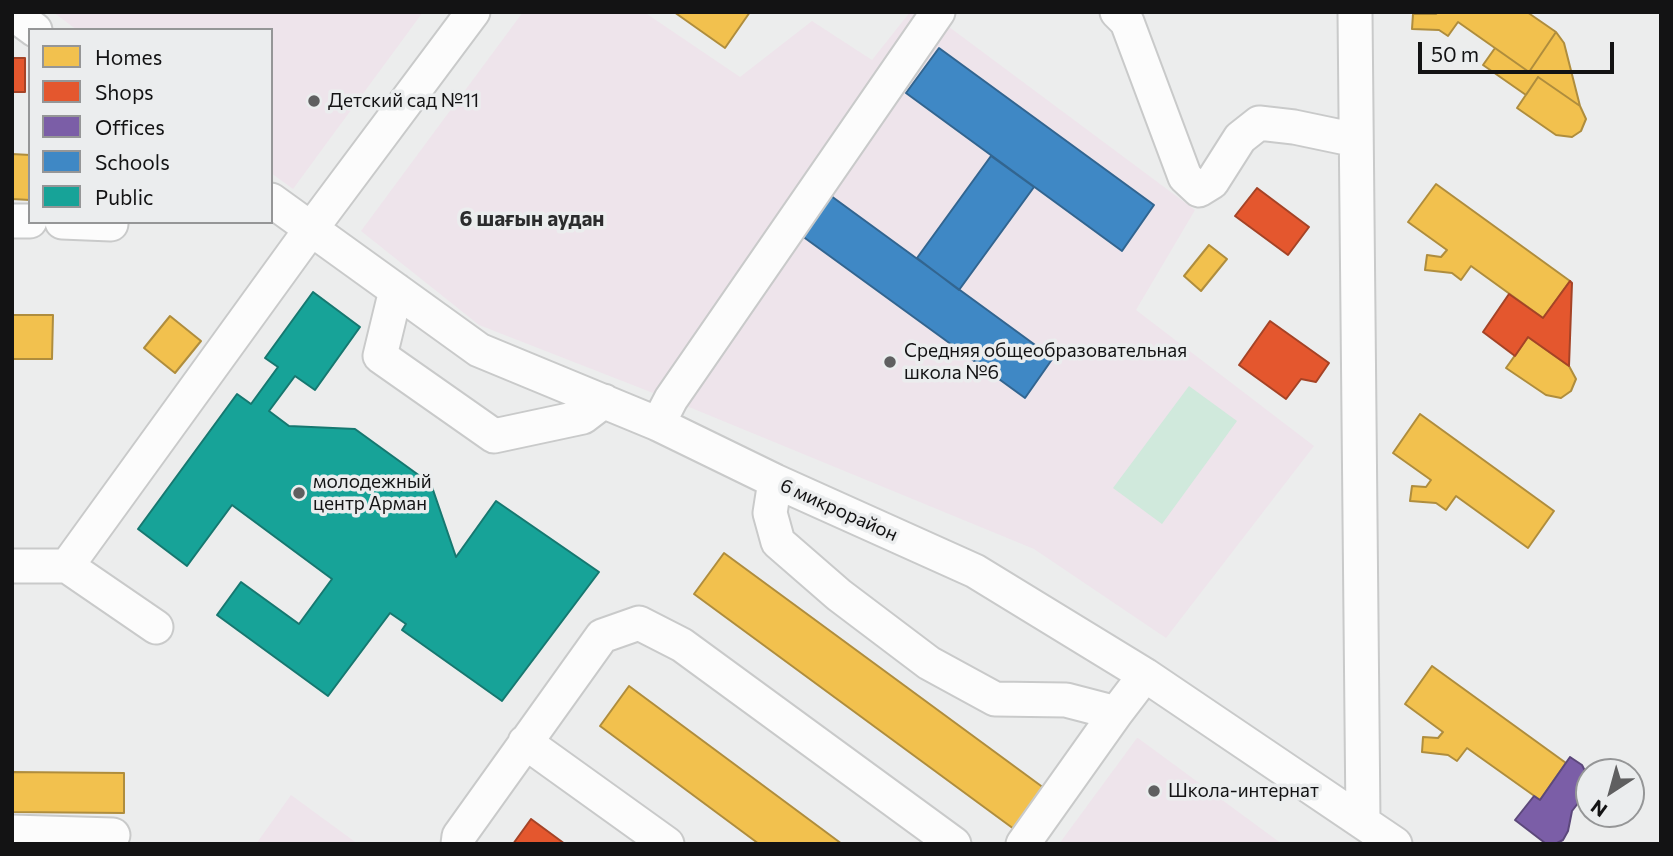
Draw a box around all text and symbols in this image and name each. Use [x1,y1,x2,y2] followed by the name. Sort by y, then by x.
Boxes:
[28,28,273,224] legend
[1421,28,1617,72] scale bar
[1431,41,1479,66] text: 50 m
[95,44,162,69] text: Homes
[95,79,154,104] text: Shops
[328,90,479,112] place label: Детский сад №11
[306,93,322,109] marker: Детский сад №11
[95,114,165,139] text: Offices
[95,149,170,174] text: Schools
[95,184,153,209] text: Public
[460,206,604,232] district label: 6 шағын аудан
[904,340,1187,384] place label: Средняя общеобразовательная школа №6
[882,354,898,370] marker: Средняя общеобразовательная школа №6
[313,471,432,515] place label: молодежный центр Арман
[777,474,901,546] street label: 6 микрорайон
[291,485,307,501] marker: молодежный центр Арман
[1575,758,1645,828] north arrow
[1168,780,1319,802] place label: Школа-интернат
[1146,783,1162,799] marker: Школа-интернат
[1586,795,1611,822] text: N

